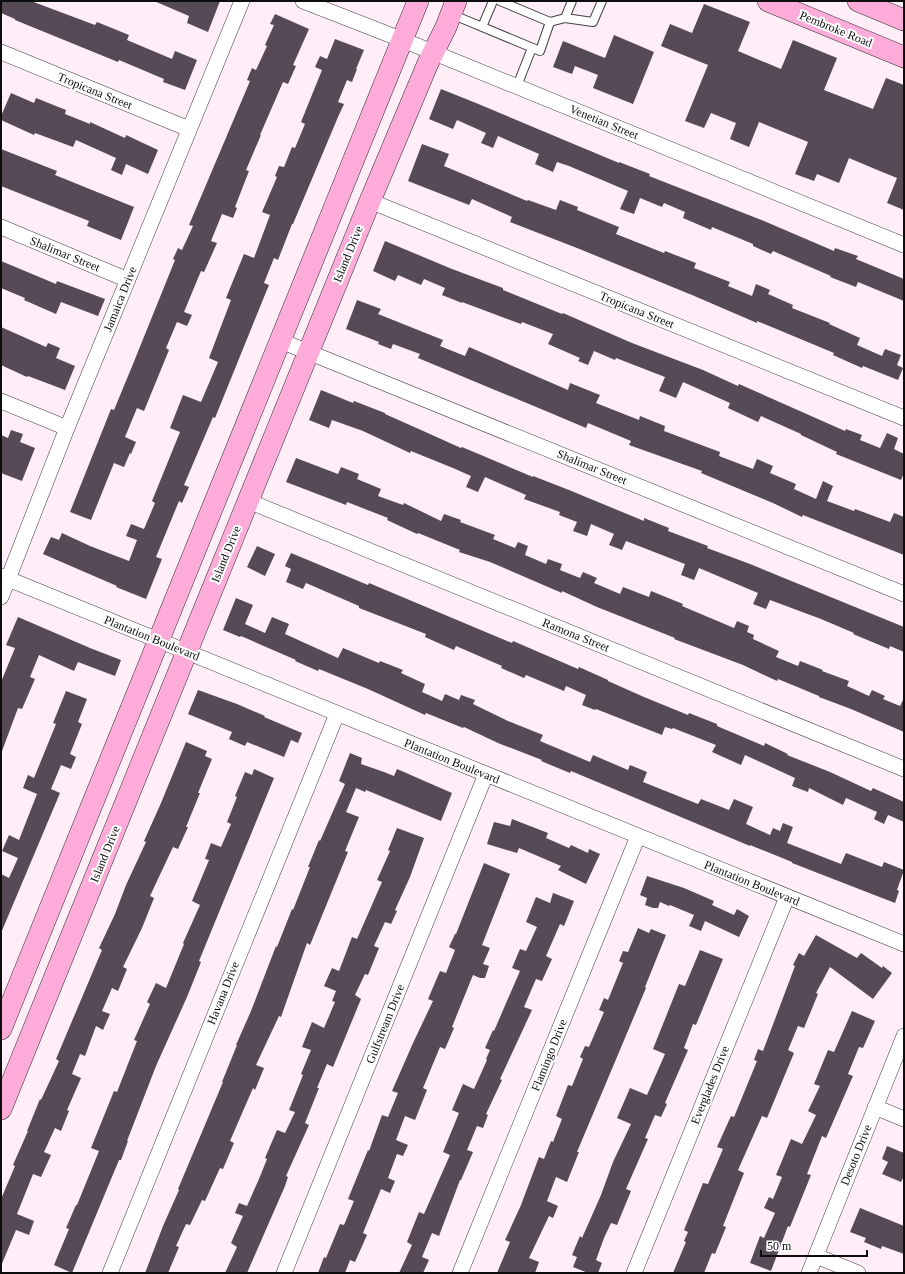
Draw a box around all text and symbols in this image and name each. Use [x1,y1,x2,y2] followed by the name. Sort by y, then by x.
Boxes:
[798,8,874,50] street label: Pembroke Road
[56,70,135,113] street label: Tropicana Street
[568,102,641,142] street label: Venetian Street
[330,224,366,284] street label: Island Drive
[28,234,103,275] street label: Shalimar Street
[101,264,139,334] street label: Jamaica Drive
[598,289,677,332] street label: Tropicana Street
[555,447,630,488] street label: Shalimar Street
[208,524,244,584] street label: Island Drive
[102,612,202,664] street label: Plantation Boulevard
[540,615,612,655] street label: Ramona Street
[402,735,502,787] street label: Plantation Boulevard
[87,824,123,884] street label: Island Drive
[702,857,802,909] street label: Plantation Boulevard
[204,959,242,1027] street label: Havana Drive
[363,982,407,1066] street label: Gulfstream Drive
[528,1017,570,1093] street label: Flamingo Drive
[688,1044,732,1126] street label: Everglades Drive
[837,1123,875,1187] street label: Desoto Drive
[761,1232,867,1258] scale bar
[767,1239,792,1253] text: 50 m

